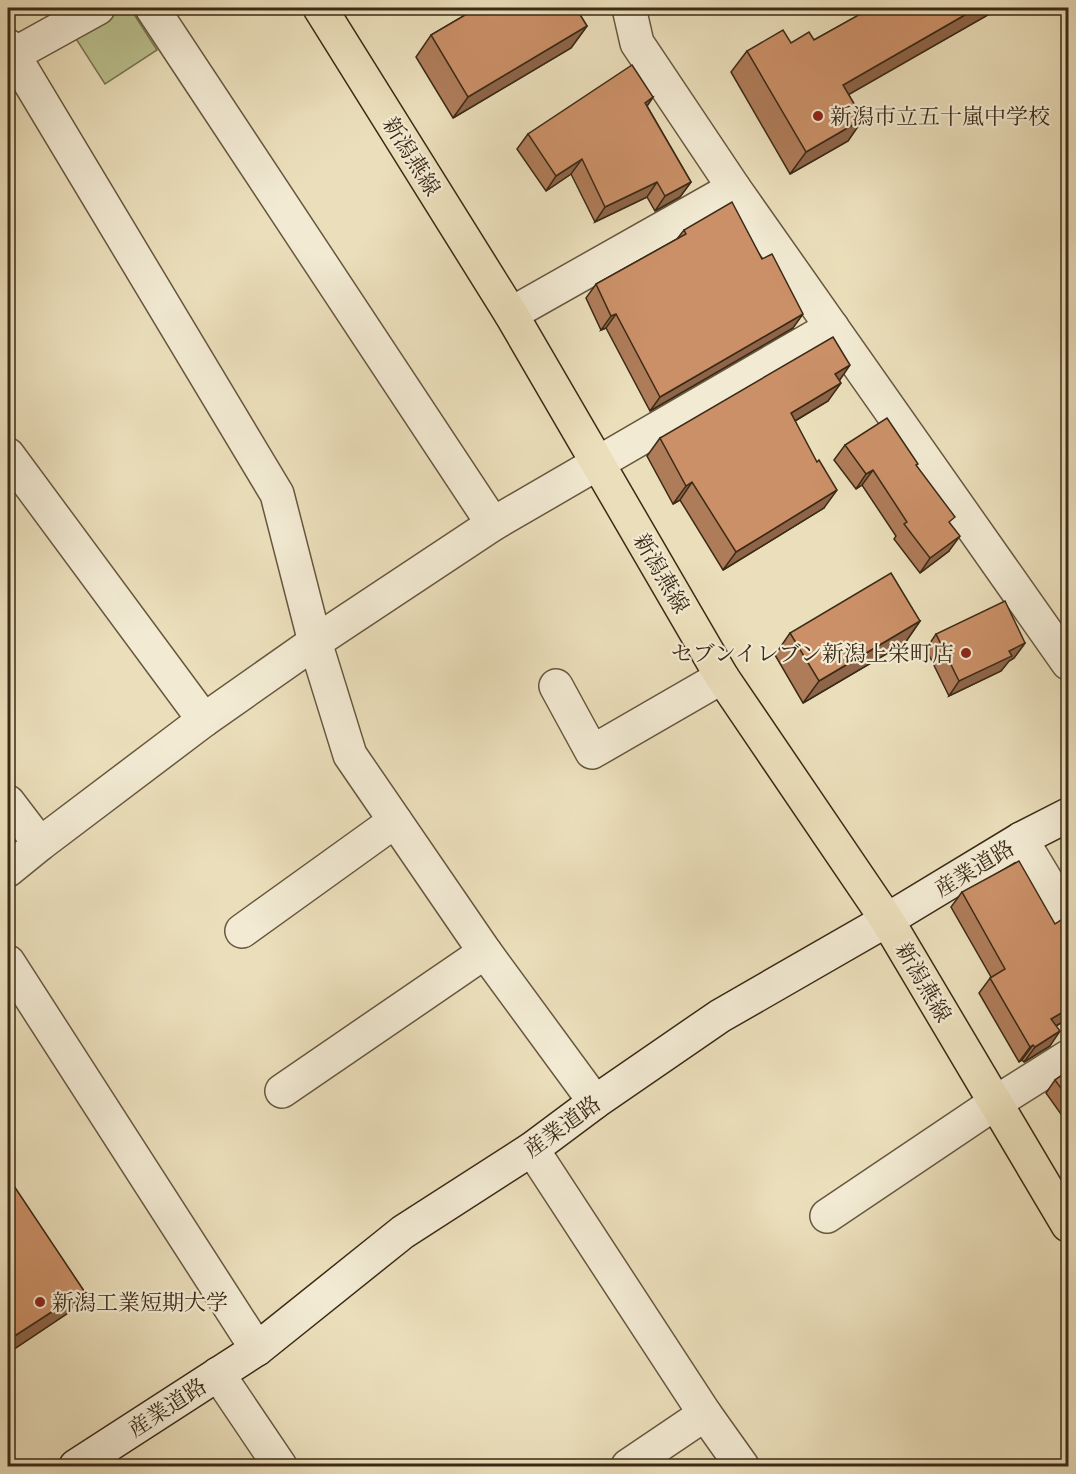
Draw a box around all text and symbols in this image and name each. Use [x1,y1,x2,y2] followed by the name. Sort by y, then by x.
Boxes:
[830,104,1050,131] place label: 新潟市立五十嵐中学校
[811,109,825,123] marker: 新潟市立五十嵐中学校
[376,112,445,201] street label: 新潟燕線
[627,529,694,619] street label: 新潟燕線
[671,641,954,668] place label: セブンイレブン新潟上栄町店
[959,646,973,660] marker: セブンイレブン新潟上栄町店
[930,835,1019,904] street label: 産業道路
[889,938,956,1028] street label: 新潟燕線
[519,1090,606,1164] street label: 産業道路
[52,1290,228,1317] place label: 新潟工業短期大学
[33,1295,47,1309] marker: 新潟工業短期大学
[124,1373,212,1444] street label: 産業道路

